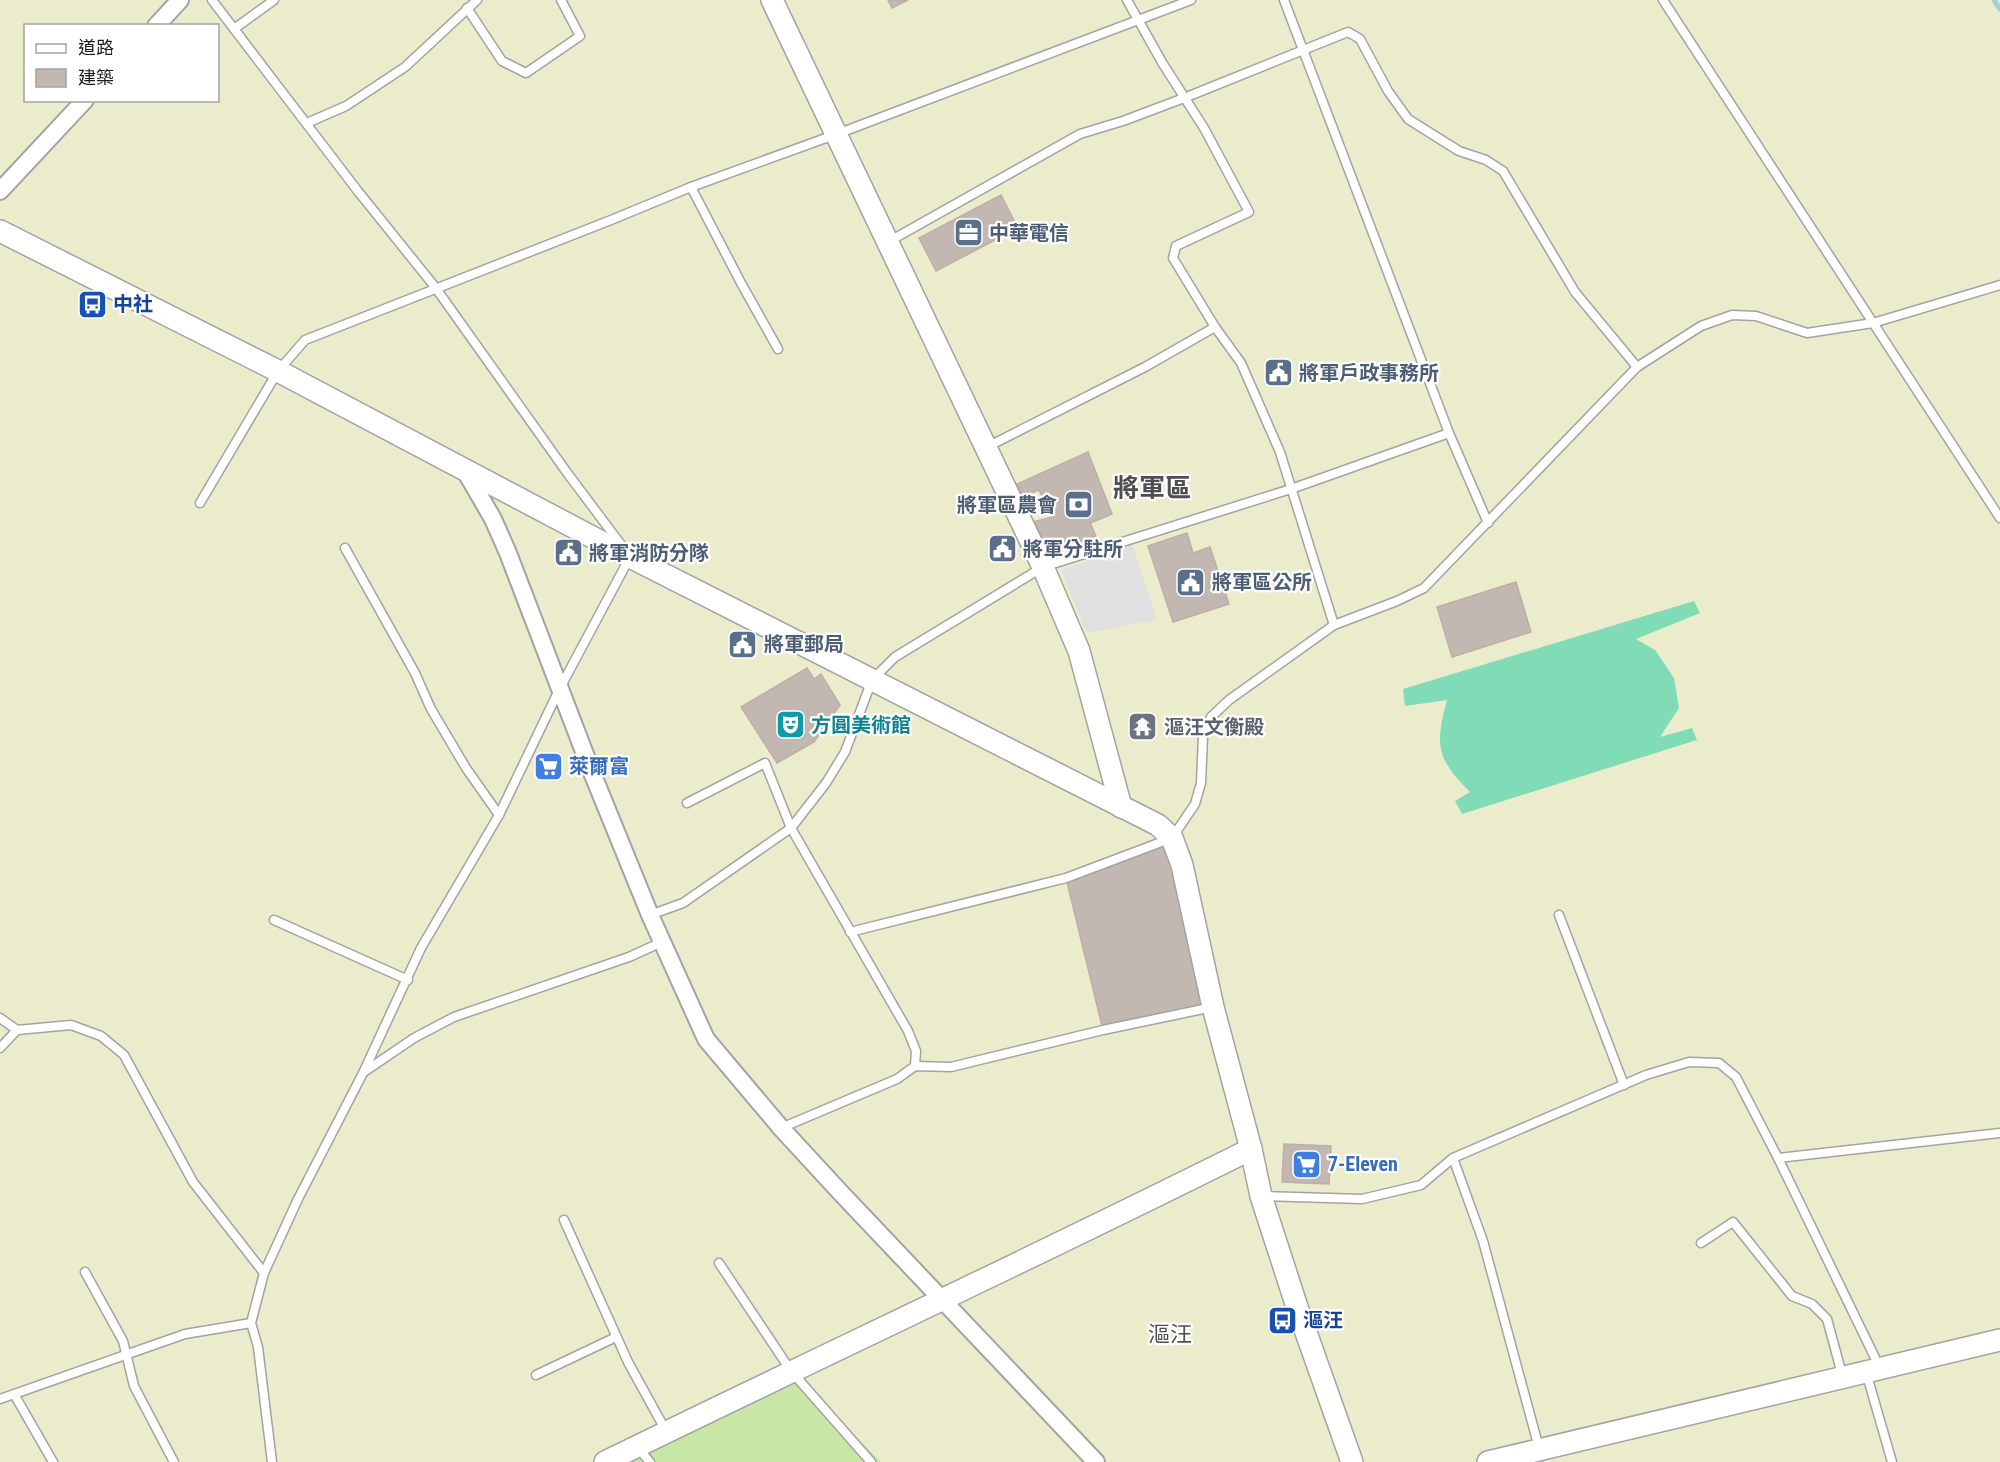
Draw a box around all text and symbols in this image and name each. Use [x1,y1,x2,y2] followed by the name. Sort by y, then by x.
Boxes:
[24,24,219,102] legend
[78,37,114,58] text: 道路
[78,67,114,88] text: 建築
[952,217,984,249] office icon: 中華電信
[989,221,1069,245] place label: 中華電信
[76,288,108,320] bus stop icon: 中社
[113,292,153,316] place label: 中社
[1262,357,1294,389] public building icon: 將軍戶政事務所
[1299,361,1439,385] place label: 將軍戶政事務所
[1113,473,1191,503] district label: 將軍區
[1062,489,1094,521] bank icon: 將軍區農會
[957,493,1057,517] place label: 將軍區農會
[986,533,1018,565] public building icon: 將軍分駐所
[552,537,584,569] public building icon: 將軍消防分隊
[1023,537,1123,561] place label: 將軍分駐所
[589,541,709,565] place label: 將軍消防分隊
[1175,566,1207,598] public building icon: 將軍區公所
[1212,570,1312,594] place label: 將軍區公所
[727,628,759,660] public building icon: 將軍郵局
[764,632,844,656] place label: 將軍郵局
[774,709,806,741] theatre icon: 方圓美術館
[1127,711,1159,743] temple icon: 漚汪文衡殿
[811,713,911,737] place label: 方圓美術館
[1164,715,1264,739] place label: 漚汪文衡殿
[532,750,564,782] supermarket icon: 萊爾富
[569,754,629,778] place label: 萊爾富
[1291,1148,1323,1180] supermarket icon: 7-Eleven
[1328,1152,1398,1176] place label: 7-Eleven
[1266,1304,1298,1336] bus stop icon: 漚汪
[1303,1308,1343,1332] place label: 漚汪
[1148,1322,1192,1347] district label: 漚汪

